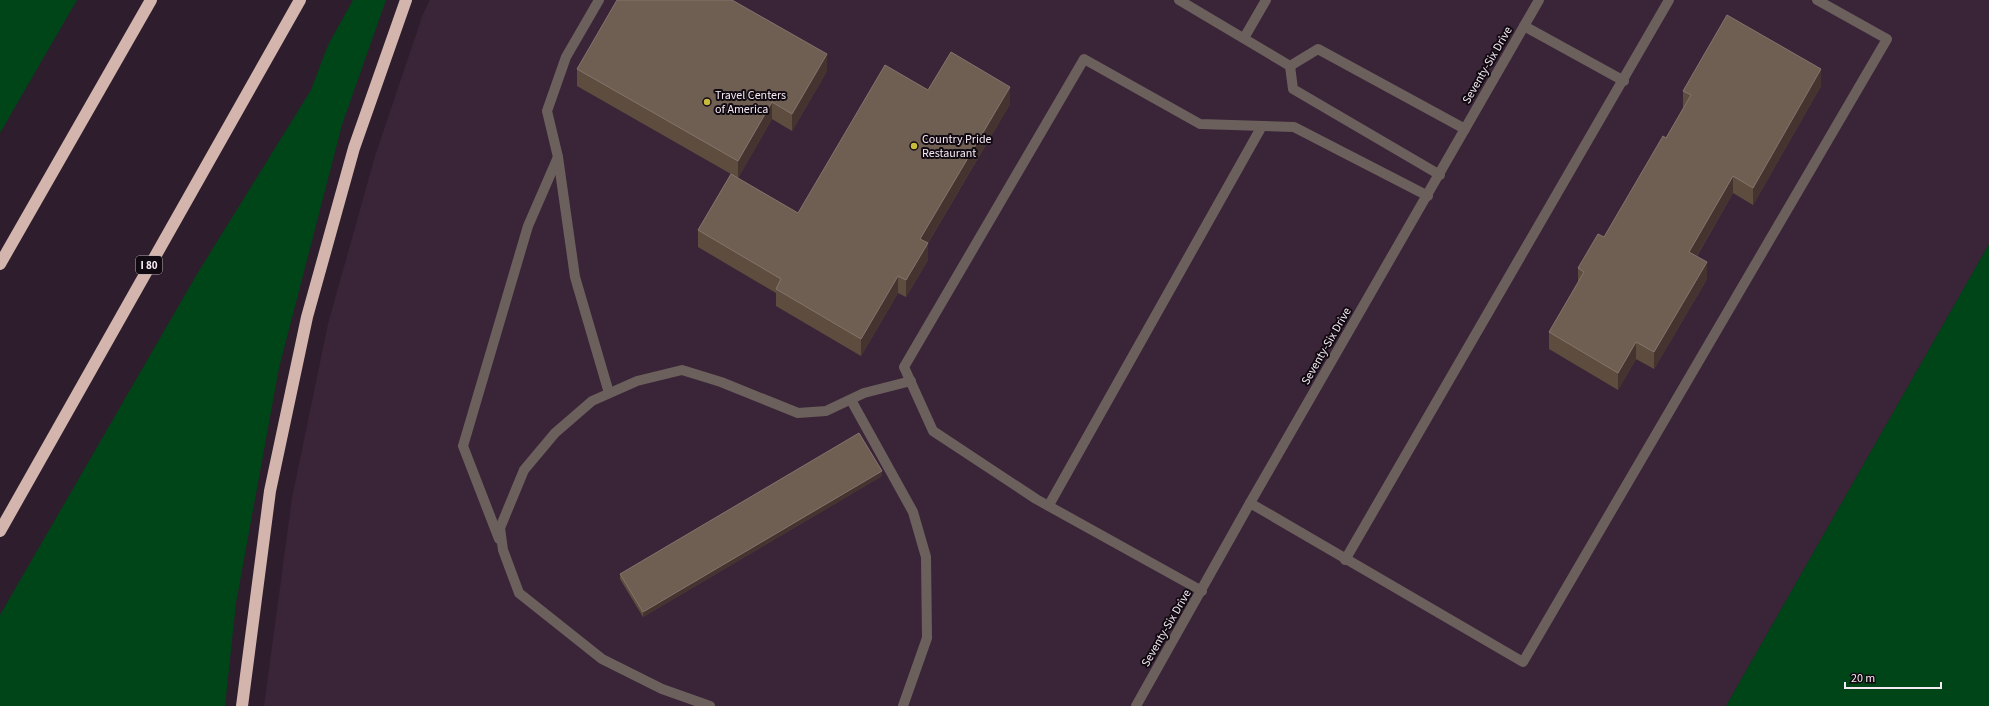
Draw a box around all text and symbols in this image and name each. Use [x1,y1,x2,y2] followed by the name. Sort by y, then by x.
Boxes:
[1458,23,1517,107] street label: Seventy-Six Drive
[715,87,786,118] place label: Travel Centers of America
[702,97,712,107] marker: Travel Centers of America
[922,131,992,162] place label: Country Pride Restaurant
[909,141,919,151] marker: Country Pride Restaurant
[136,256,162,274] road number: I 80
[1297,304,1356,388] street label: Seventy-Six Drive
[1137,586,1196,670] street label: Seventy-Six Drive
[1845,664,1941,690] scale bar
[1851,670,1875,687] text: 20 m

